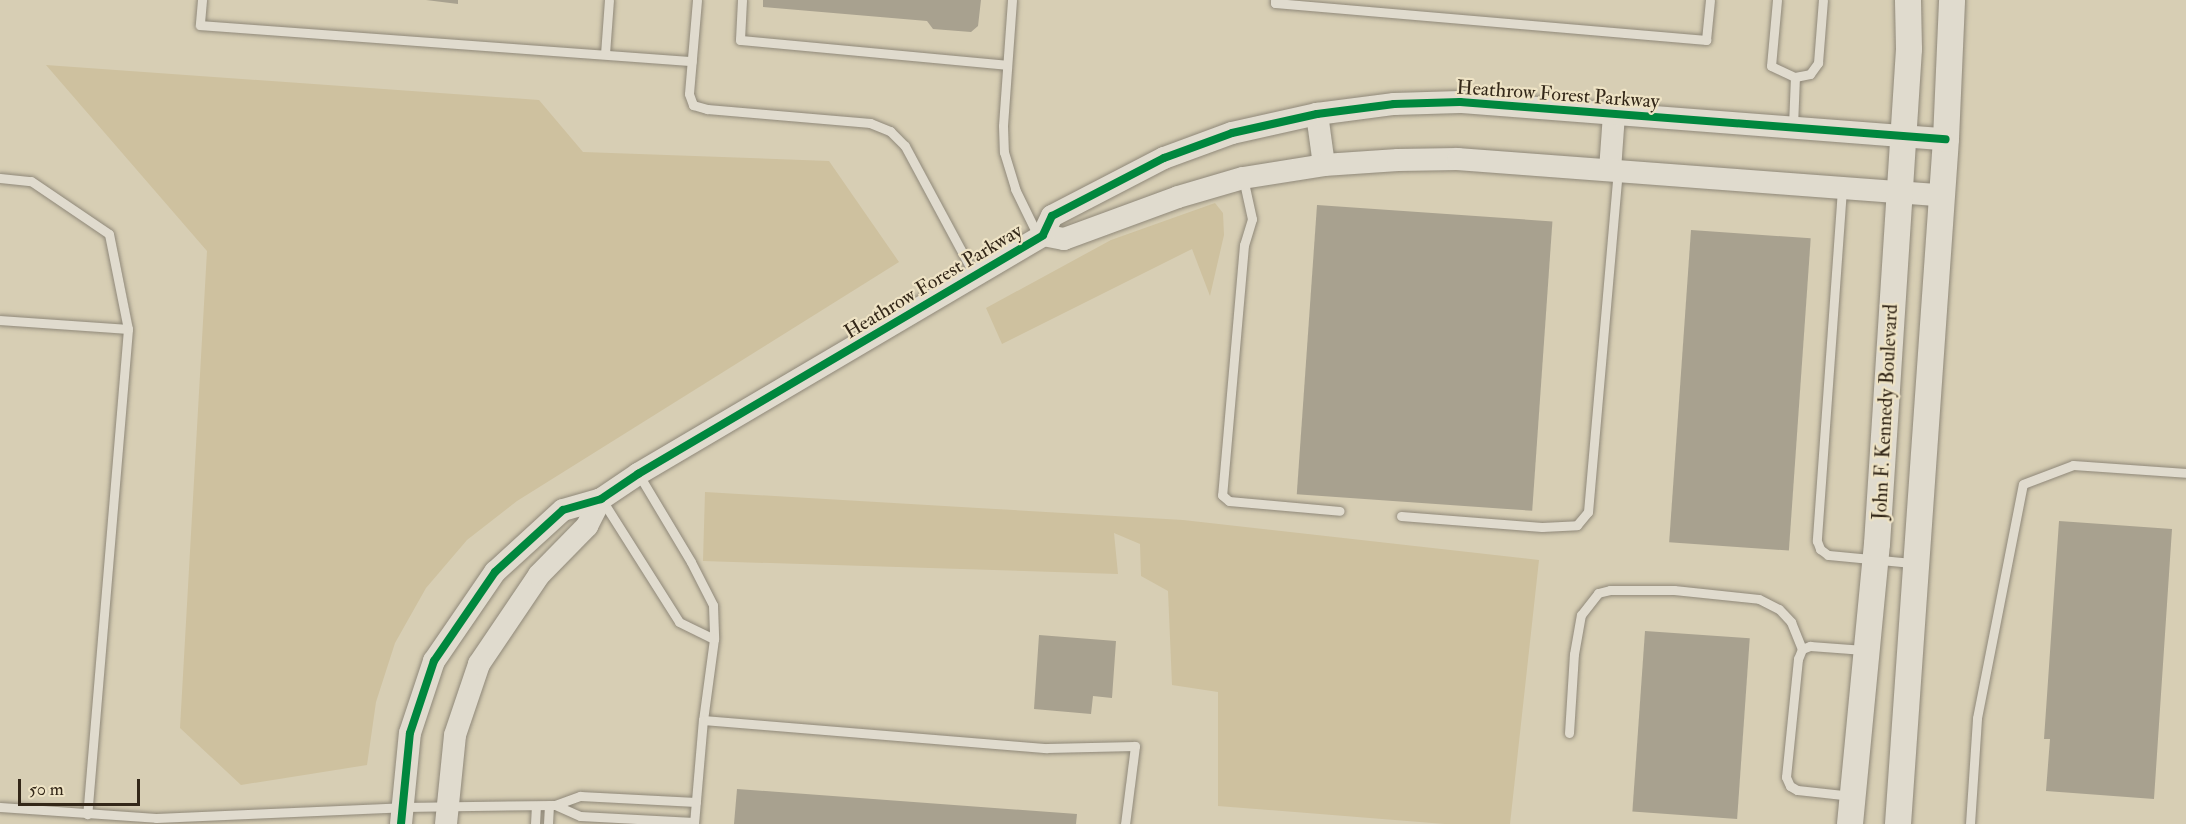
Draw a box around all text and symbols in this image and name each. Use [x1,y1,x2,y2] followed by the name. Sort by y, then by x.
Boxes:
[1456,75,1660,113] street label: Heathrow Forest Parkway
[840,218,1026,344] street label: Heathrow Forest Parkway
[1867,303,1903,521] street label: John F. Kennedy Boulevard
[21,767,142,805] scale bar
[29,778,64,801] text: 50 m

